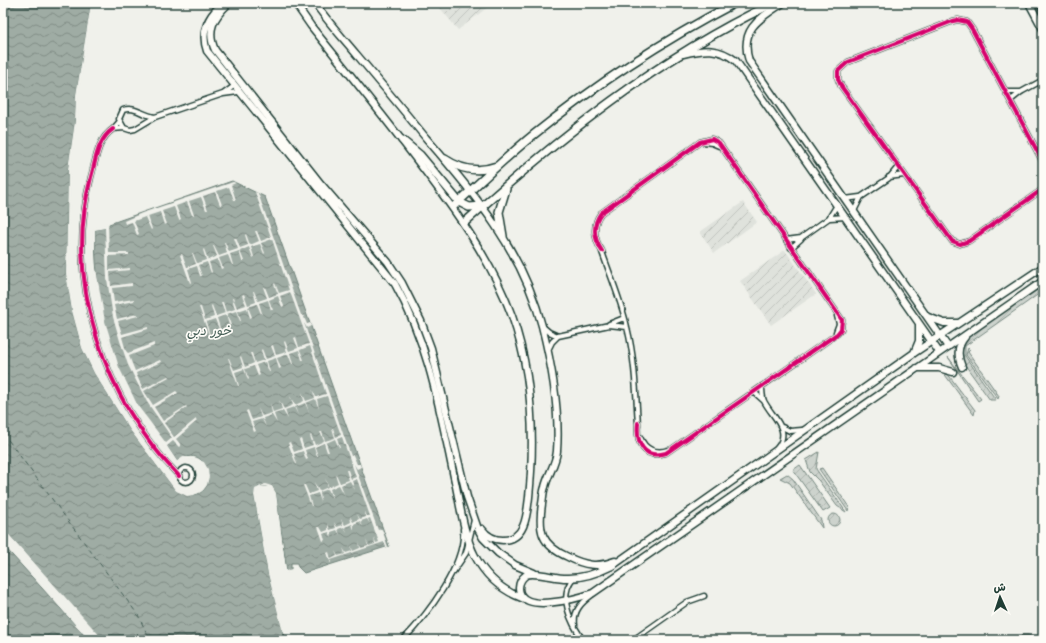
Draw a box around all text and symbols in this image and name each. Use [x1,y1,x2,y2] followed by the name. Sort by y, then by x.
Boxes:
[187,322,232,342] water label: خور دبي
[980,577,1020,617] north arrow
[993,580,1006,595] text: ش

